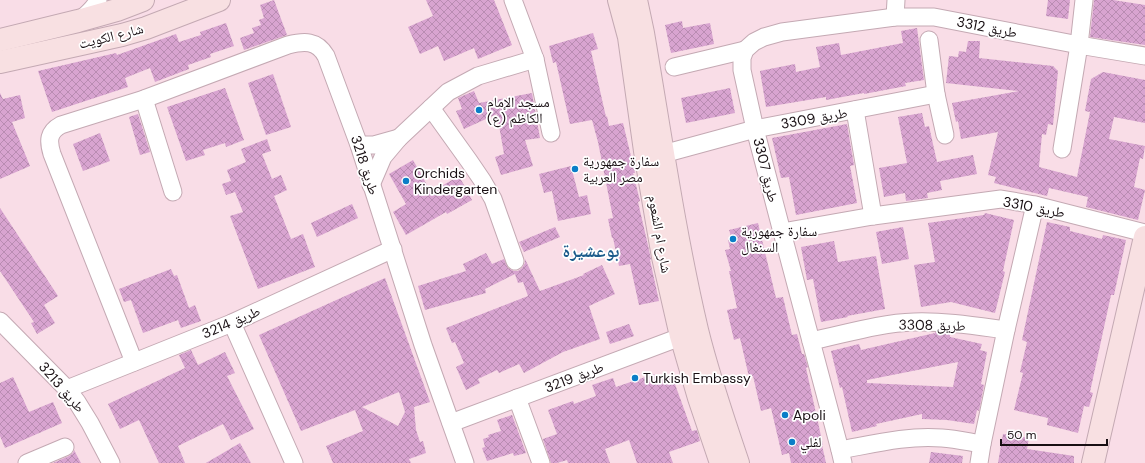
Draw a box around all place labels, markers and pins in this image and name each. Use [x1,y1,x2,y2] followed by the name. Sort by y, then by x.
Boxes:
[487,93,550,128] place label: مسجد الإمام الكاظم (ع)
[474,105,484,115] marker: مسجد الإمام الكاظم (ع)
[583,152,659,186] place label: سفارة جمهورية مصر العربية
[414,164,497,198] place label: Orchids Kindergarten
[570,164,580,174] marker: سفارة جمهورية مصر العربية
[401,176,411,186] marker: Orchids Kindergarten
[741,222,817,256] place label: سفارة جمهورية السنغال
[728,234,738,244] marker: سفارة جمهورية السنغال
[643,369,751,387] place label: Turkish Embassy
[630,373,640,383] marker: Turkish Embassy
[793,406,826,424] place label: Apoli
[780,410,790,420] marker: Apoli
[800,433,821,454] place label: لفلي
[787,437,797,447] marker: لفلي

